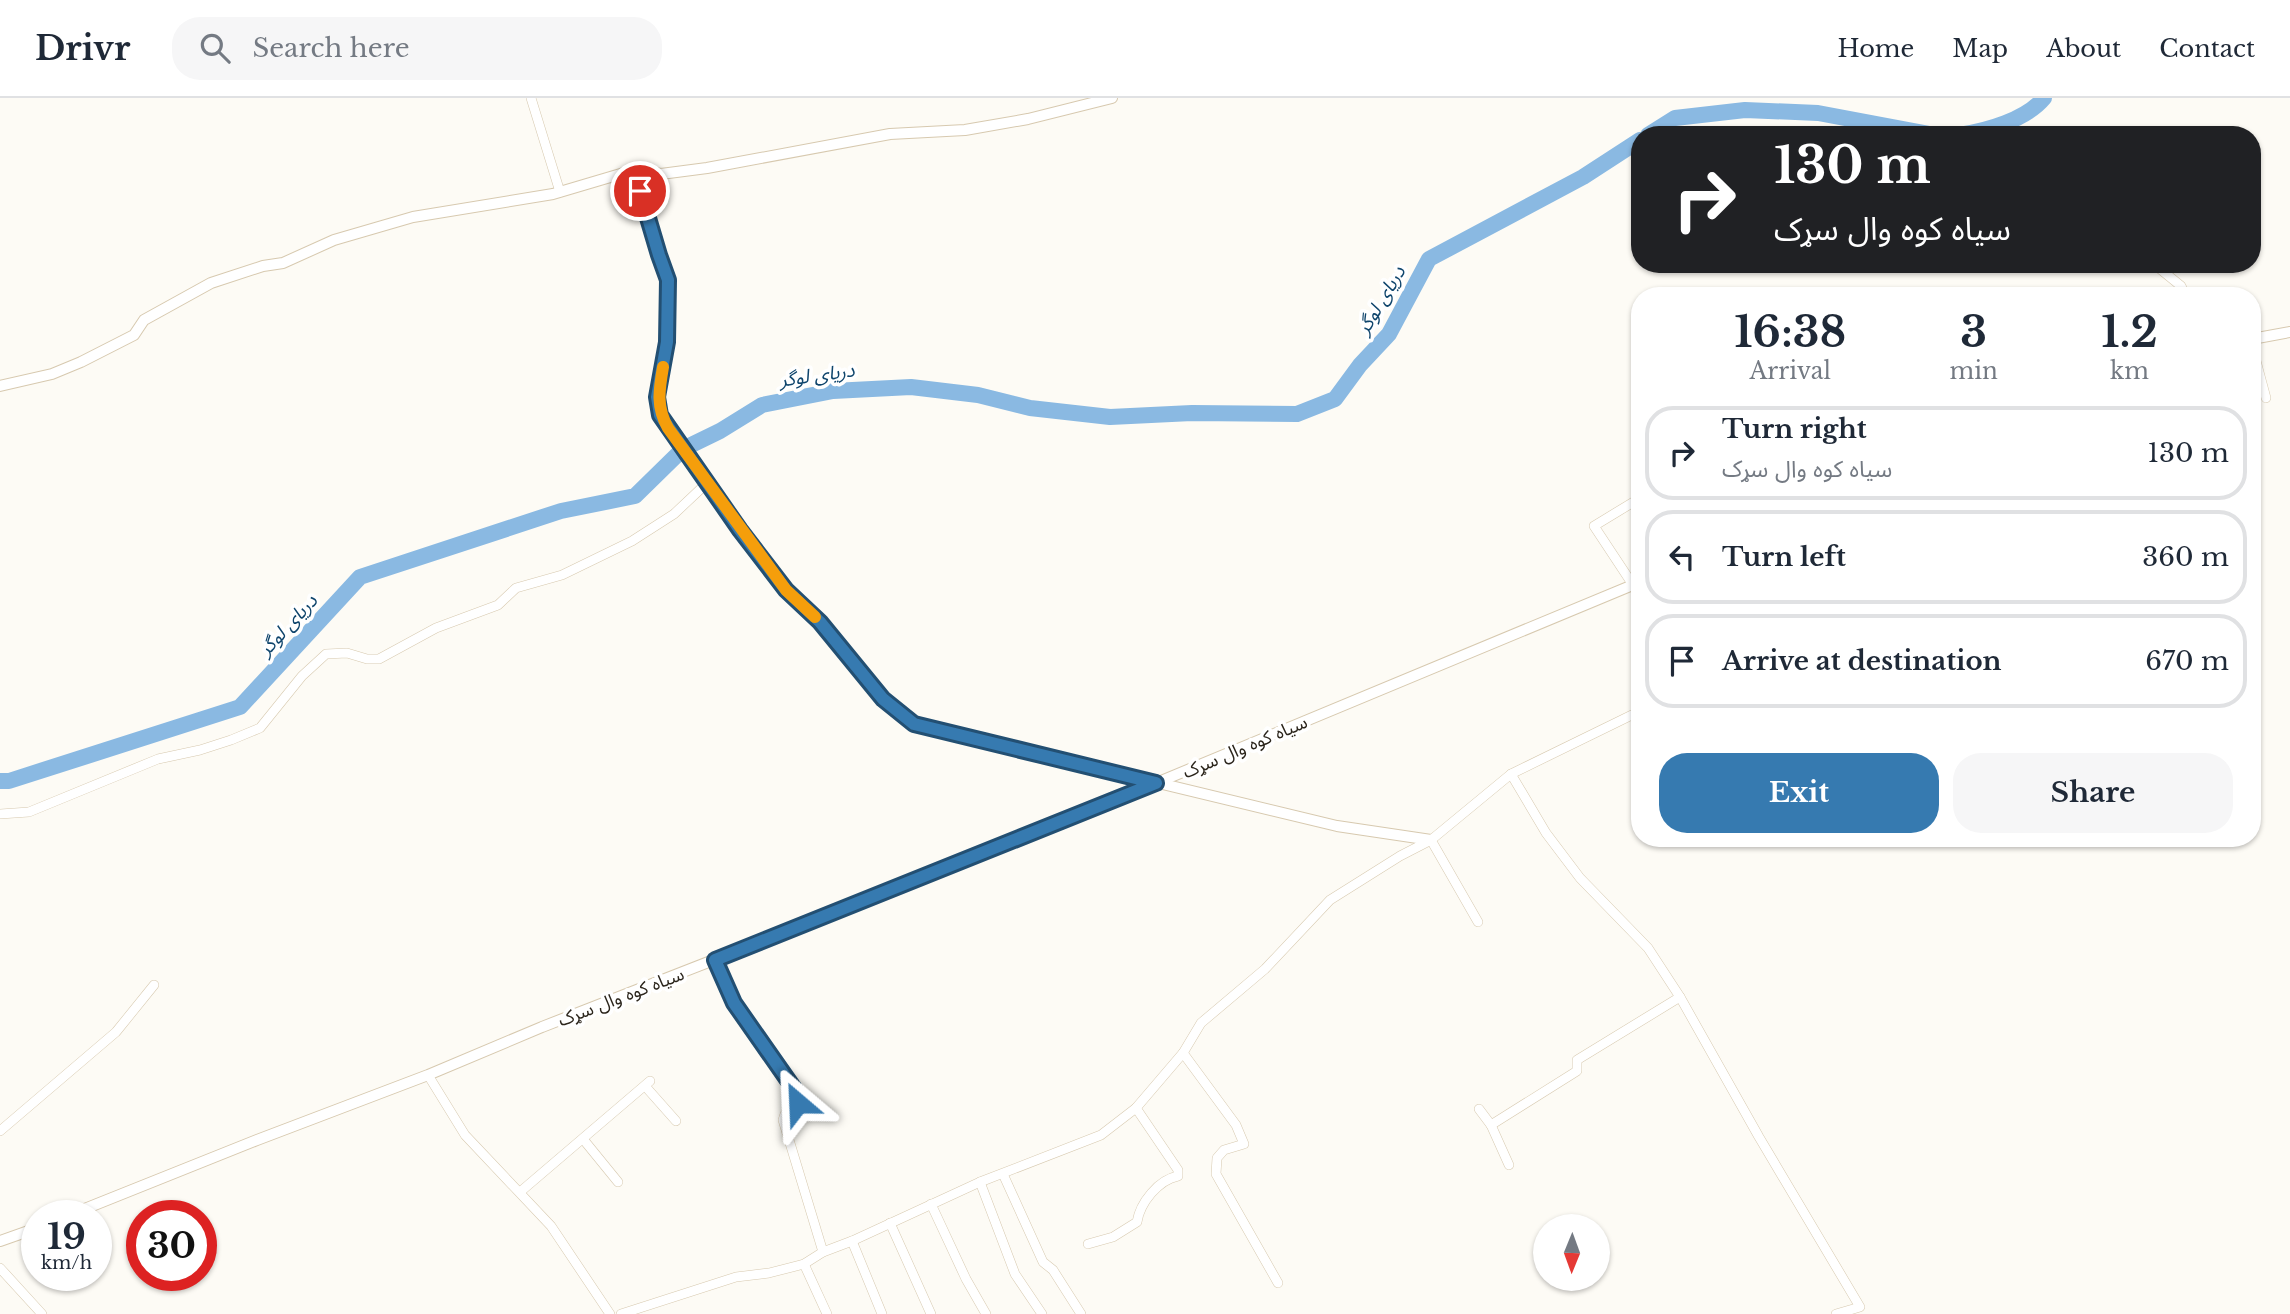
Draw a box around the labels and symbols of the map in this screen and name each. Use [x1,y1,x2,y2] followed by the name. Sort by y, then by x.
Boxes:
[610,161,670,221] pin
[1351,261,1411,340] water label: دریای لوگر
[776,358,857,392] water label: دریای لوگر
[252,589,323,662] water label: دریای لوگر
[1179,711,1311,783] street label: سیاه کوه وال سړک
[555,963,687,1031] street label: سیاه کوه وال سړک
[761,1066,835,1140] position arrow
[126,1200,217,1291] speed limit sign: 30
[1533,1214,1610,1292] north arrow

